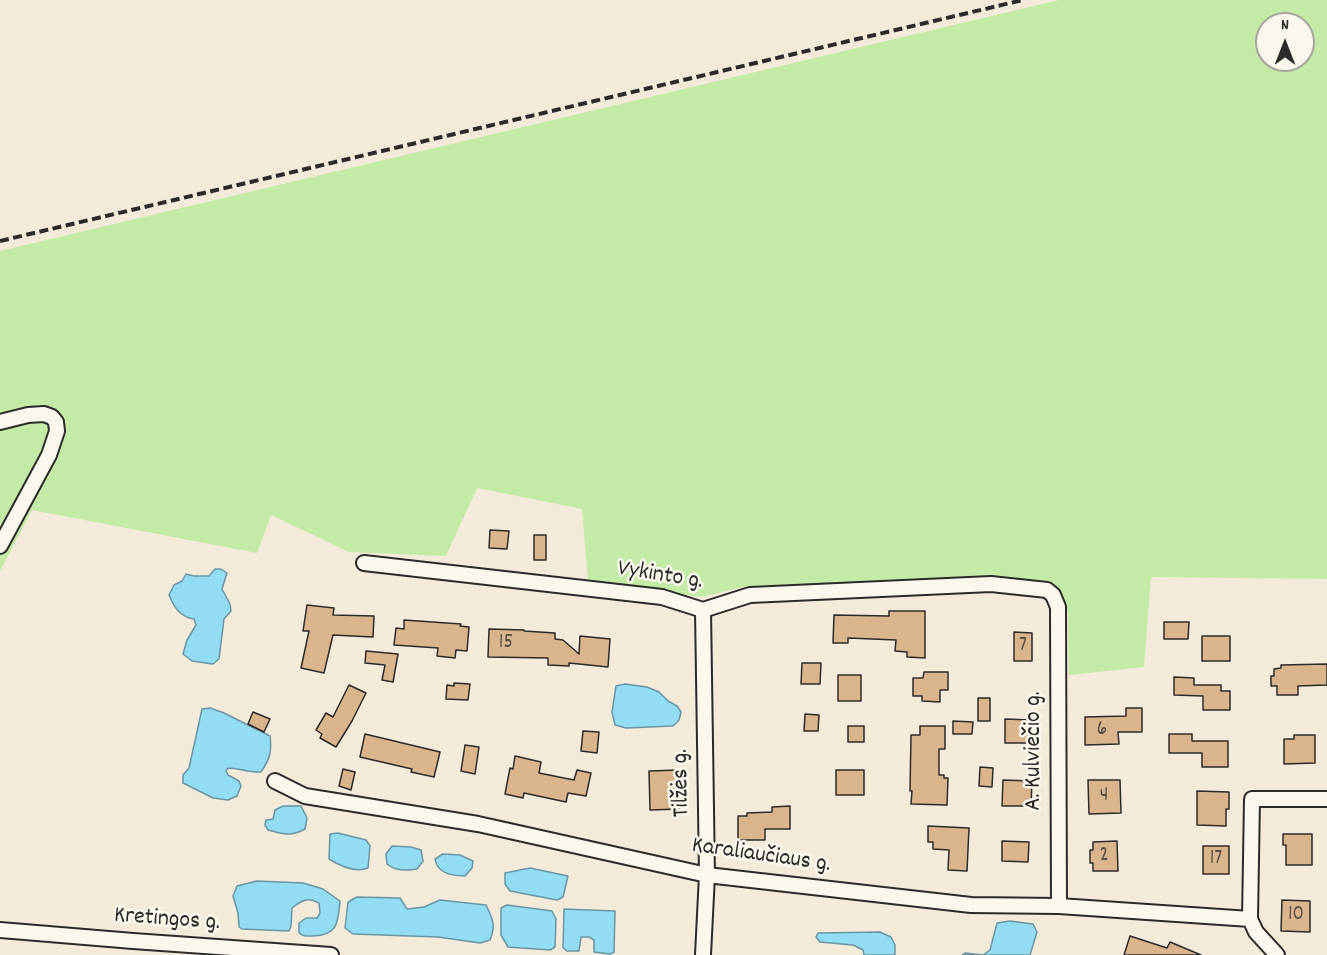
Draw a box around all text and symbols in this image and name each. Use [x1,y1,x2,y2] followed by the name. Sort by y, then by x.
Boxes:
[1255,12,1315,72] north arrow
[1281,14,1289,37] text: N
[615,556,705,598] street label: Vykinto g.
[499,631,513,657] house number: 15
[1019,634,1027,660] house number: 7
[1022,691,1050,811] street label: A. Kulviečio g.
[1097,718,1107,744] house number: 6
[668,749,698,817] street label: Tilžės g.
[1100,784,1108,810] house number: 4
[690,833,832,881] street label: Karaliaučiaus g.
[1099,844,1109,870] house number: 2
[1210,847,1222,873] house number: 17
[113,903,221,939] street label: Kretingos g.
[1288,903,1304,929] house number: 10

